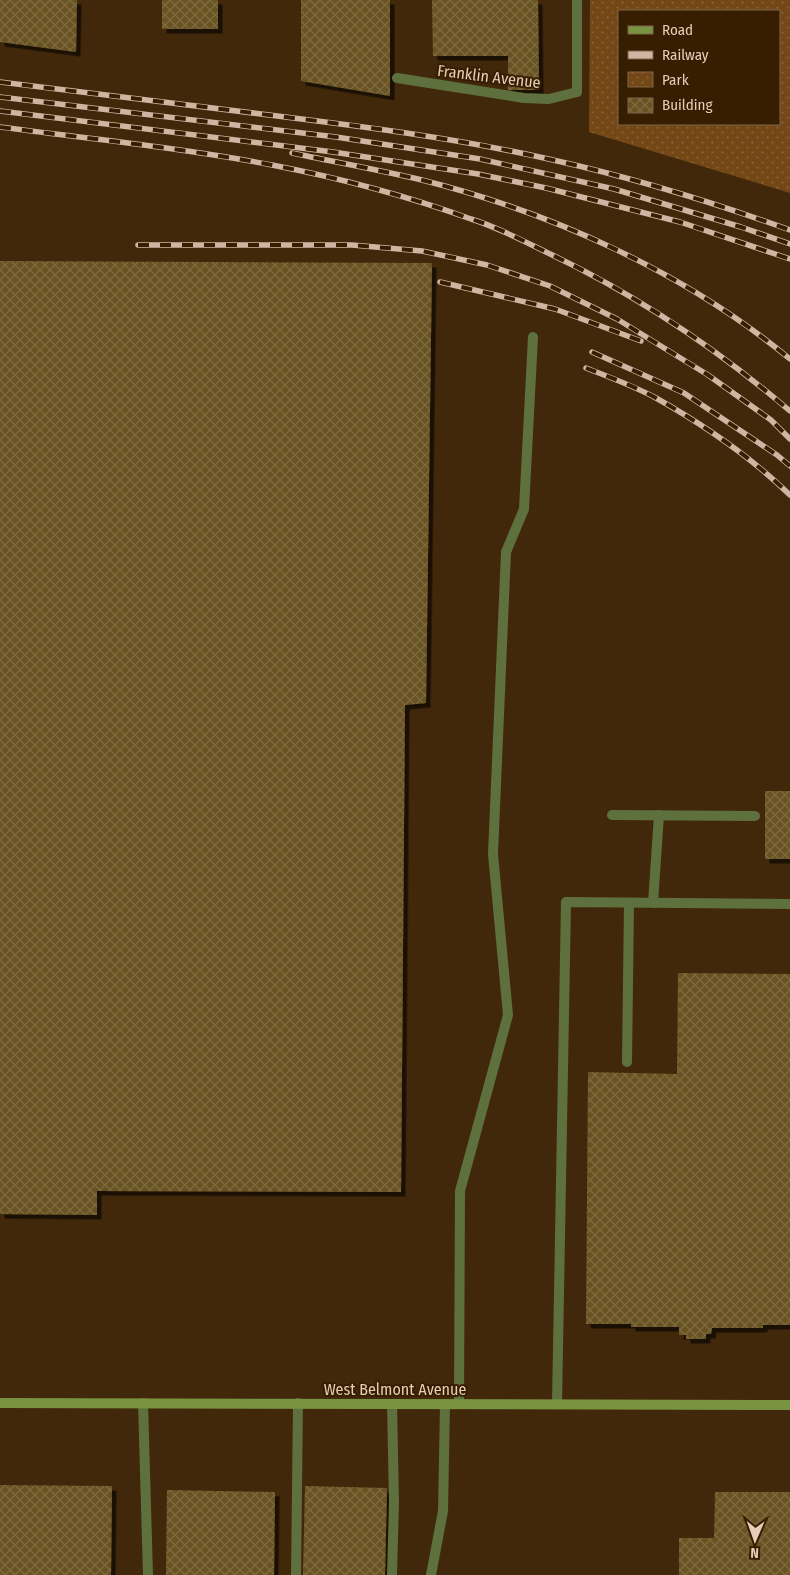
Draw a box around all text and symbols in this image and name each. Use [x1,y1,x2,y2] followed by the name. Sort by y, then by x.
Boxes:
[618,10,780,125] legend
[662,21,693,39] text: Road
[662,46,709,64] text: Railway
[436,61,542,92] street label: Franklin Avenue
[662,71,689,89] text: Park
[662,96,713,114] text: Building
[324,1380,466,1399] street label: West Belmont Avenue
[730,1515,780,1565] north arrow
[750,1544,759,1561] text: N

